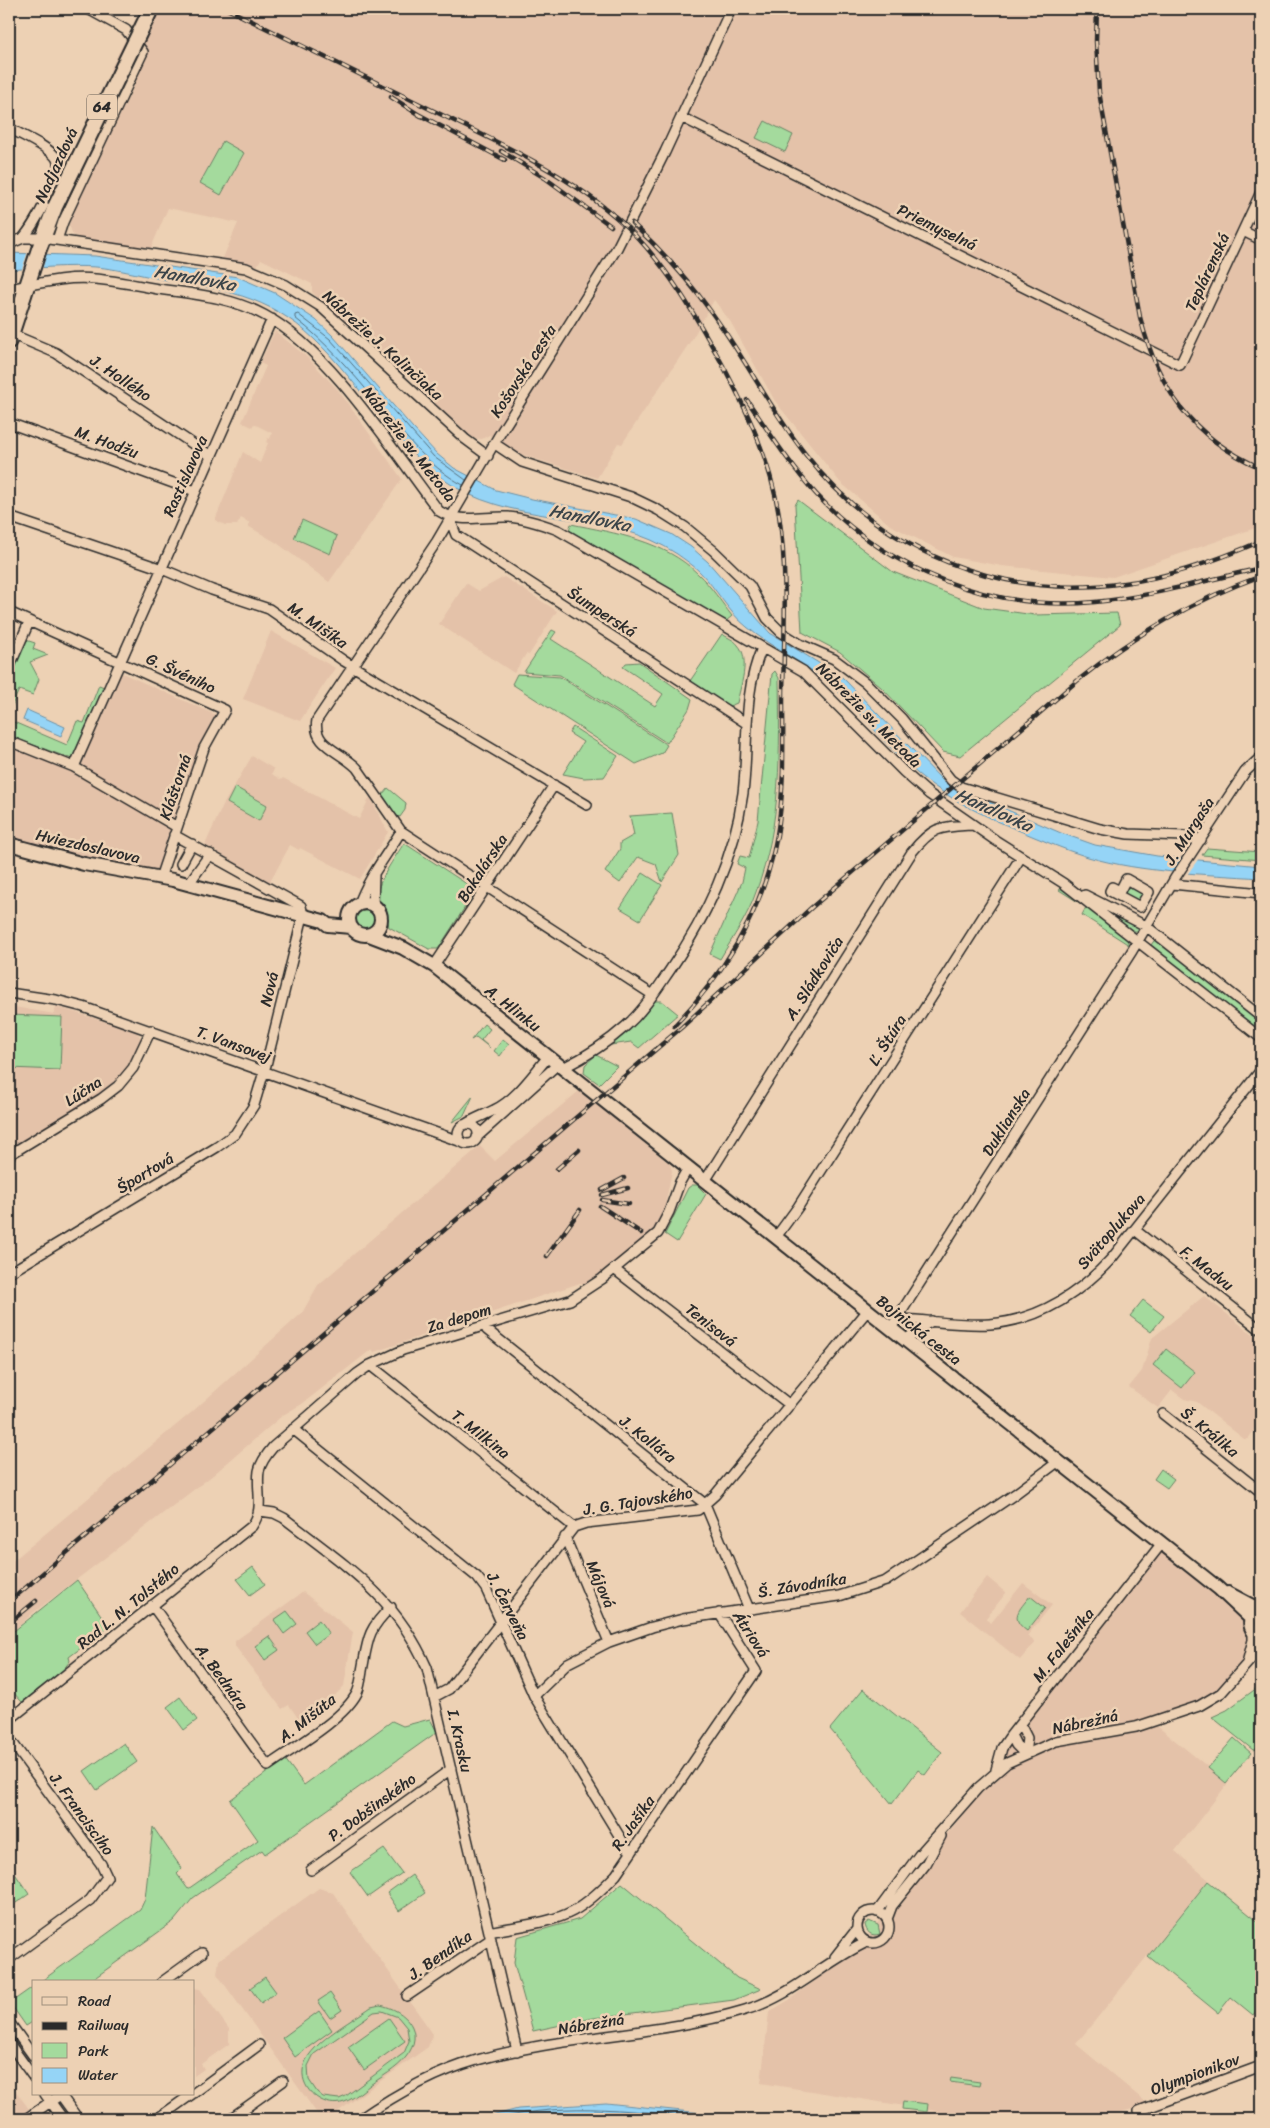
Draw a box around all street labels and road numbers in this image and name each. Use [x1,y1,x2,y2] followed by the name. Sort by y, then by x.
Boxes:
[87,94,117,120] road number: 64
[26,123,86,207] street label: Nadjazdová
[892,195,982,259] street label: Priemyselná
[1176,228,1238,316] street label: Teplárenská
[316,282,451,408] street label: Nábrežie J. Kalinčiaka
[482,317,565,424] street label: Košovská cesta
[83,346,158,410] street label: J. Hollého
[354,379,464,509] street label: Nábrežie sv. Metoda
[71,417,143,467] street label: M. Hodžu
[154,430,216,522] street label: Rastislavova
[561,579,643,645] street label: Šumperská
[282,593,355,657] street label: M. Mišíka
[141,644,221,702] street label: G. Švéniho
[809,655,929,775] street label: Nábrežie sv. Metoda
[150,750,200,824] street label: Kláštorná
[1155,791,1222,872] street label: J. Murgaša
[33,820,143,872] street label: Hviezdoslavova
[449,828,515,908] street label: Bakalárska
[776,930,851,1027] street label: A. Sládkoviča
[251,969,287,1009] street label: Nová
[477,976,548,1040] street label: A. Hlinku
[860,1008,914,1072] street label: Ľ. Štúra
[192,1017,276,1071] street label: T. Vansovej
[58,1068,108,1114] street label: Lúčna
[974,1082,1038,1162] street label: Duklianska
[110,1144,180,1202] street label: Športová
[1069,1186,1153,1276] street label: Svätoplukova
[1174,1237,1241,1299] street label: F. Madvu
[870,1287,968,1373] street label: Bojnická cesta
[423,1294,495,1342] street label: Za depom
[679,1295,743,1355] street label: Tenisová
[1174,1399,1247,1466] street label: Š. Králika
[445,1401,517,1467] street label: T. Milkina
[612,1407,684,1471] street label: J. Kollára
[580,1478,695,1524] street label: J. G. Tajovského
[70,1555,186,1657] street label: Rad L. N. Tolstého
[578,1555,624,1613] street label: Májová
[756,1564,849,1606] street label: Š. Závodníka
[478,1566,538,1645] street label: J. Červeňa
[1024,1601,1102,1689] street label: M. Falešníka
[724,1603,777,1664] street label: Átriová
[187,1636,257,1718] street label: A. Bednára
[271,1685,343,1751] street label: A. Mišúta
[1049,1701,1121,1743] street label: Nábrežná
[438,1706,481,1776] street label: I. Krasku
[41,1765,122,1862] street label: J. Francisciho
[322,1765,422,1849] street label: P. Dobšinského
[603,1788,663,1857] street label: R. Jašíka
[401,1922,479,1988] street label: J. Bendíka
[556,2004,626,2044] street label: Nábrežná
[1146,2044,1245,2104] street label: Olympionikov

